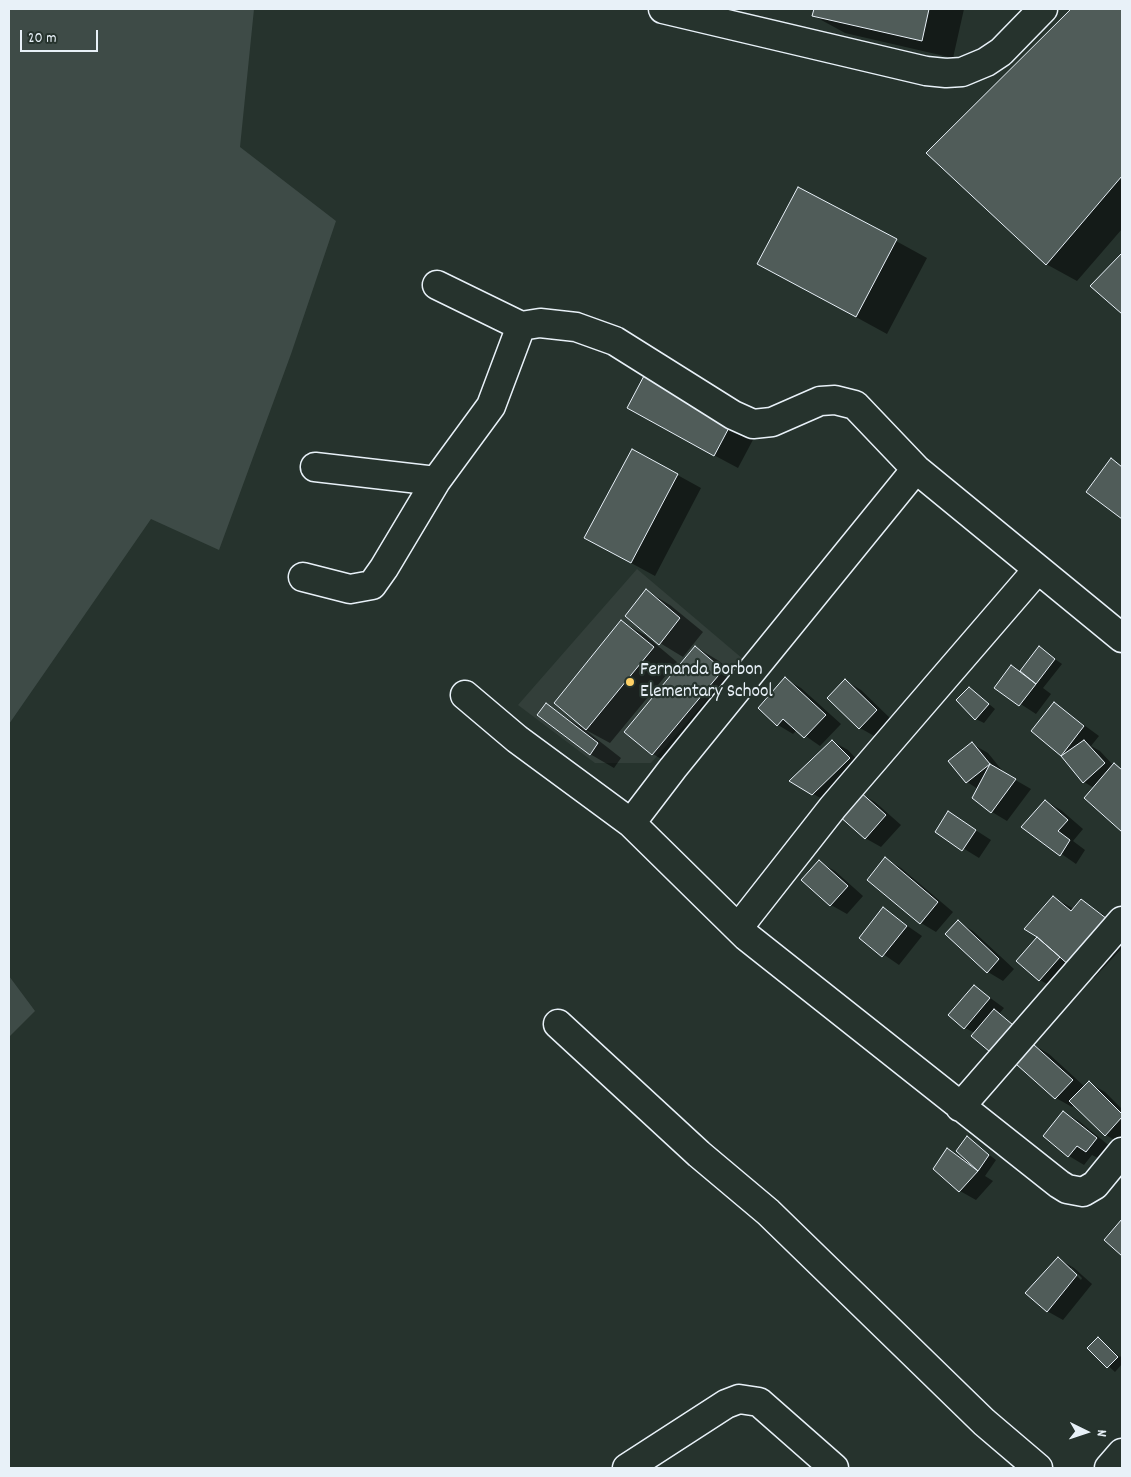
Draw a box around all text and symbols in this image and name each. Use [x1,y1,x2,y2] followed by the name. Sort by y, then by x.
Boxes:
[22,20,100,52] scale bar
[28,28,56,50] text: 20 m
[640,660,773,704] place label: Fernanda Borbon Elementary School
[624,676,636,688] marker: Fernanda Borbon Elementary School
[1061,1407,1111,1457] north arrow
[1091,1429,1111,1437] text: N

